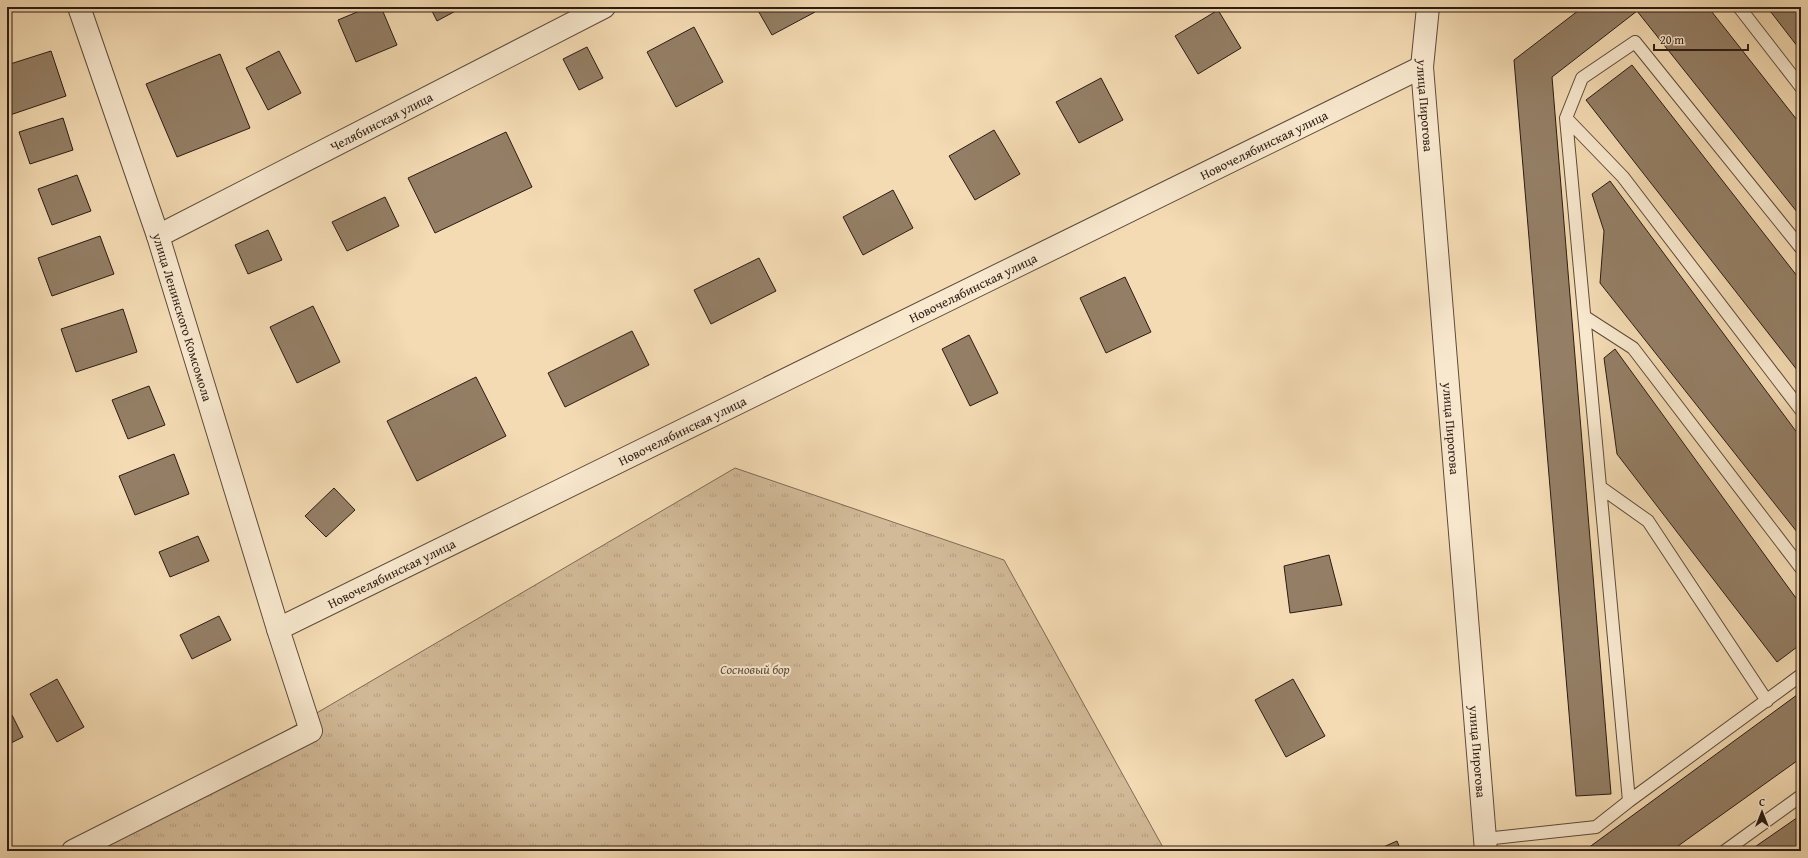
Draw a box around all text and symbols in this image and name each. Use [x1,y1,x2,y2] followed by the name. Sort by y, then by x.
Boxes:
[1654,26,1748,52] scale bar
[1660,31,1684,48] text: 20 m
[1412,58,1438,153] street label: улица Пирогова
[327,87,437,156] street label: Челябинская улица
[1197,105,1332,185] street label: Новочелябинская улица
[147,230,217,404] street label: улица Ленинского Комсомола
[906,248,1041,328] street label: Новочелябинская улица
[1438,381,1464,476] street label: улица Пирогова
[615,391,750,470] street label: Новочелябинская улица
[324,534,459,613] street label: Новочелябинская улица
[720,660,790,679] park label: Сосновый бор
[1464,704,1491,799] street label: улица Пирогова
[1742,792,1782,832] north arrow
[1759,794,1765,810] text: С

